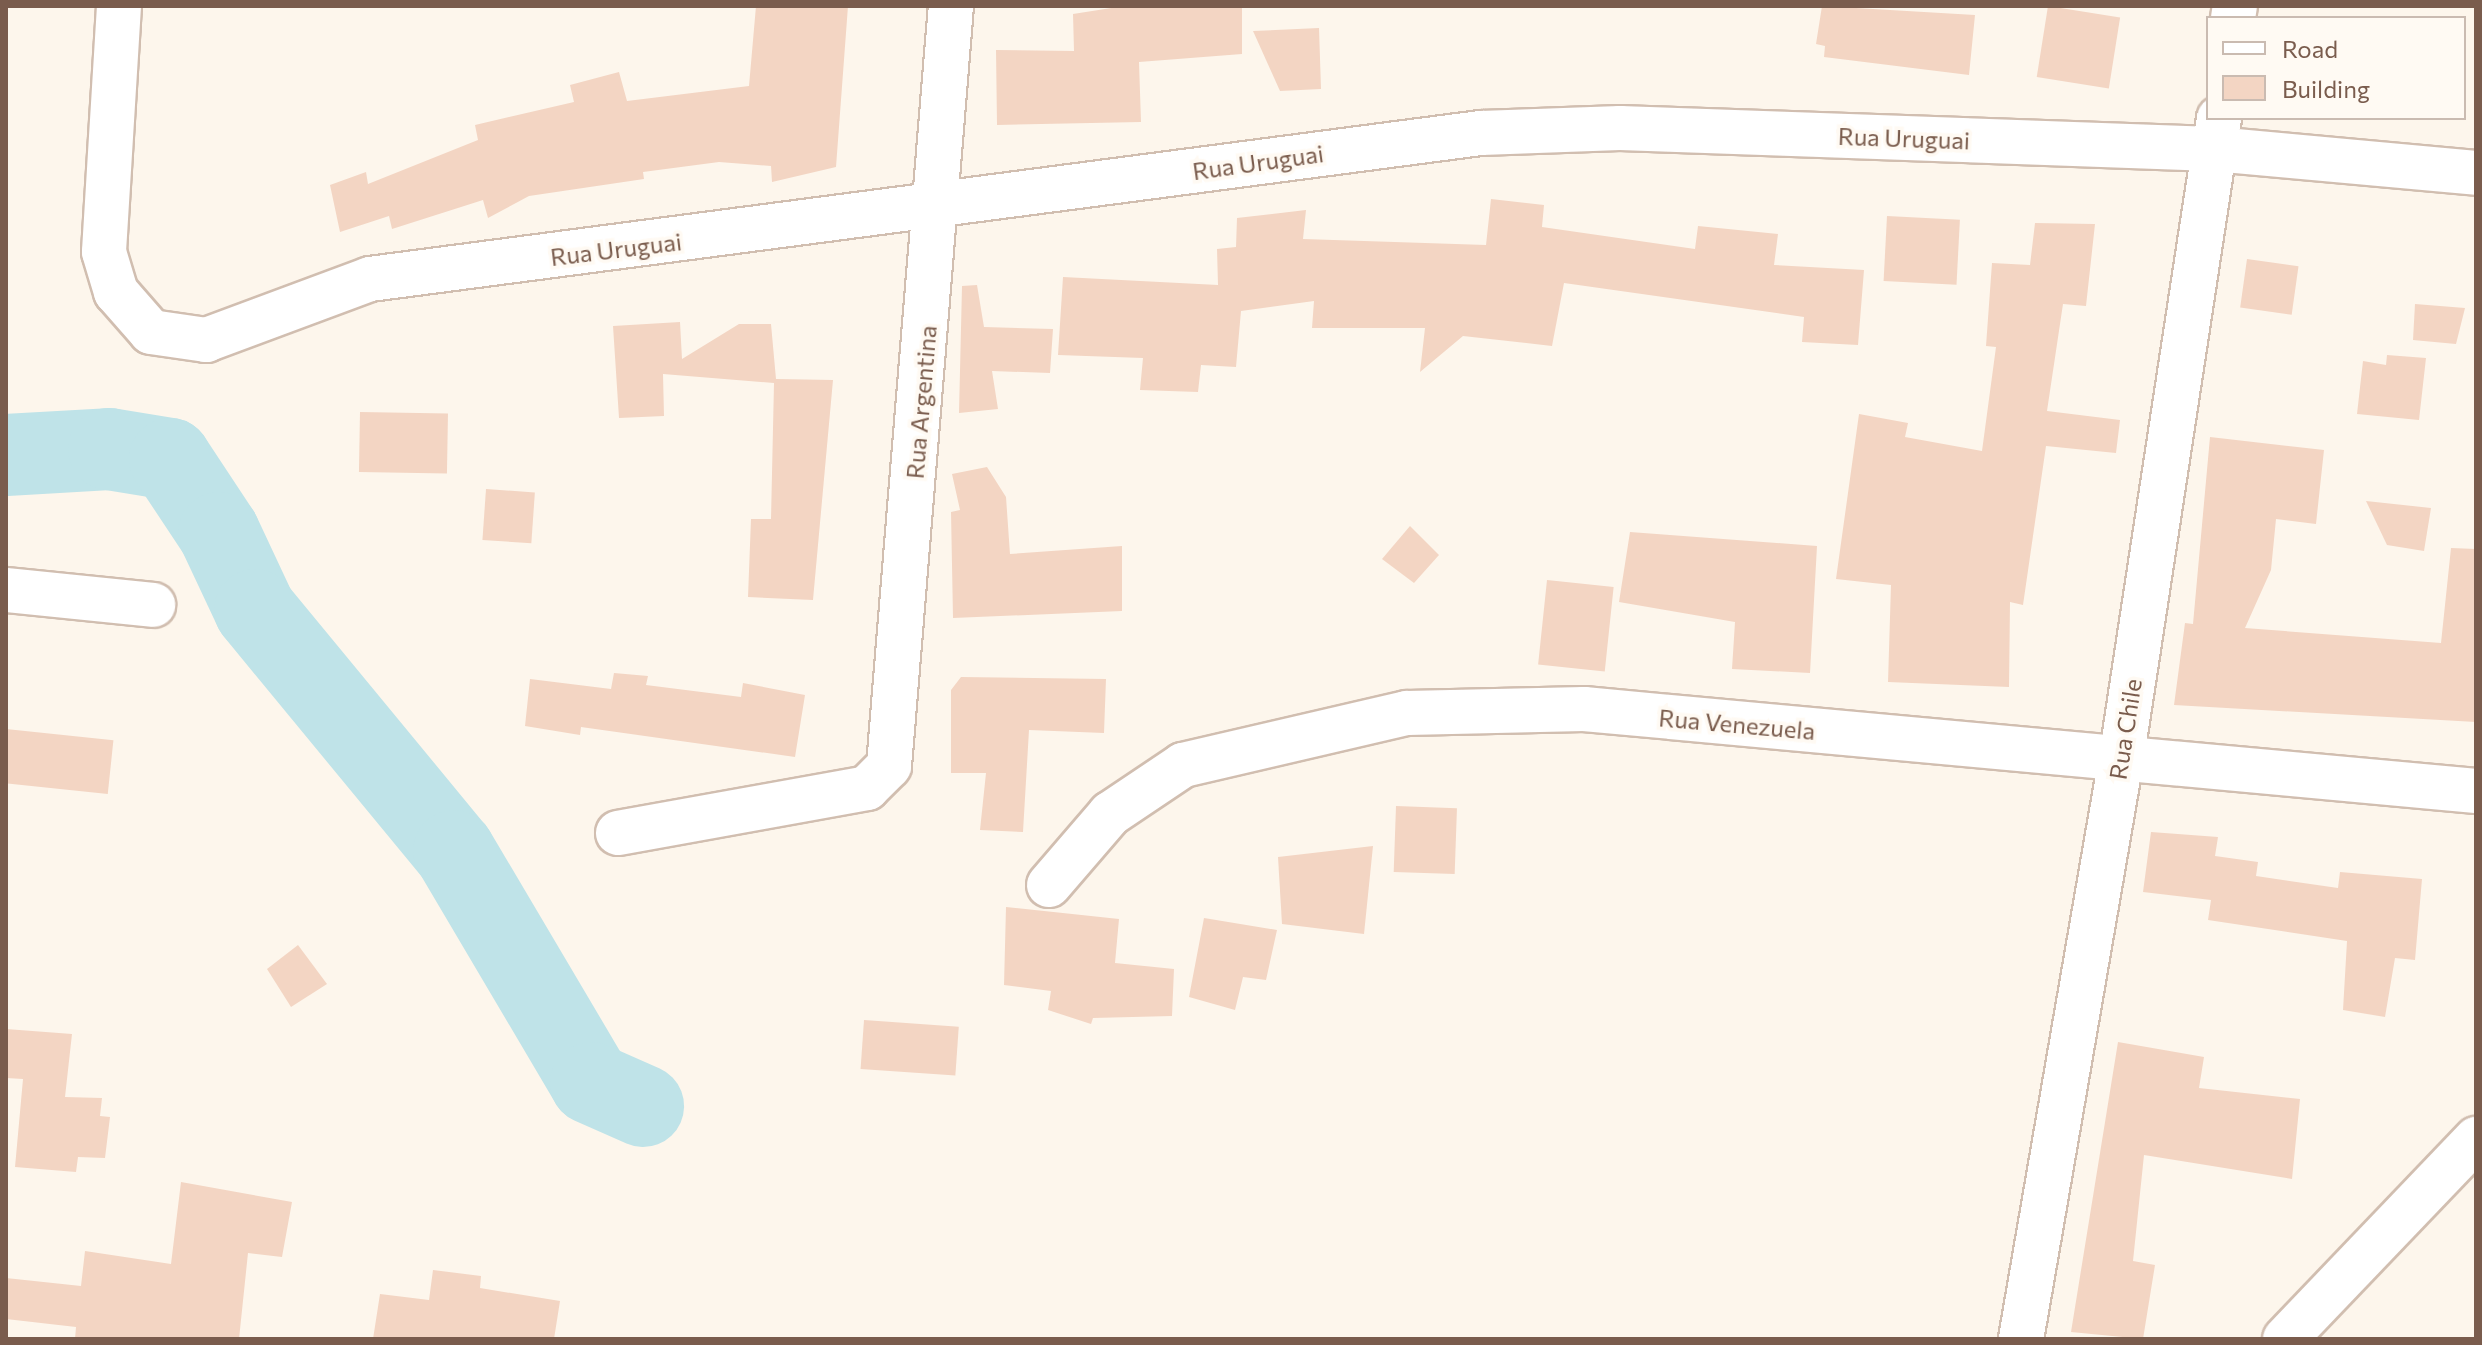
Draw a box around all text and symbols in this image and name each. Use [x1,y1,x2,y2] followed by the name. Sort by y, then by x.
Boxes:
[2206,16,2466,120] legend
[2282,34,2338,63] text: Road
[2282,74,2370,103] text: Building
[1837,121,1971,155] street label: Rua Uruguai
[1191,139,1325,185] street label: Rua Uruguai
[549,227,683,271] street label: Rua Uruguai
[900,324,942,480] street label: Rua Argentina
[2103,677,2147,781] street label: Rua Chile
[1658,703,1816,745] street label: Rua Venezuela

